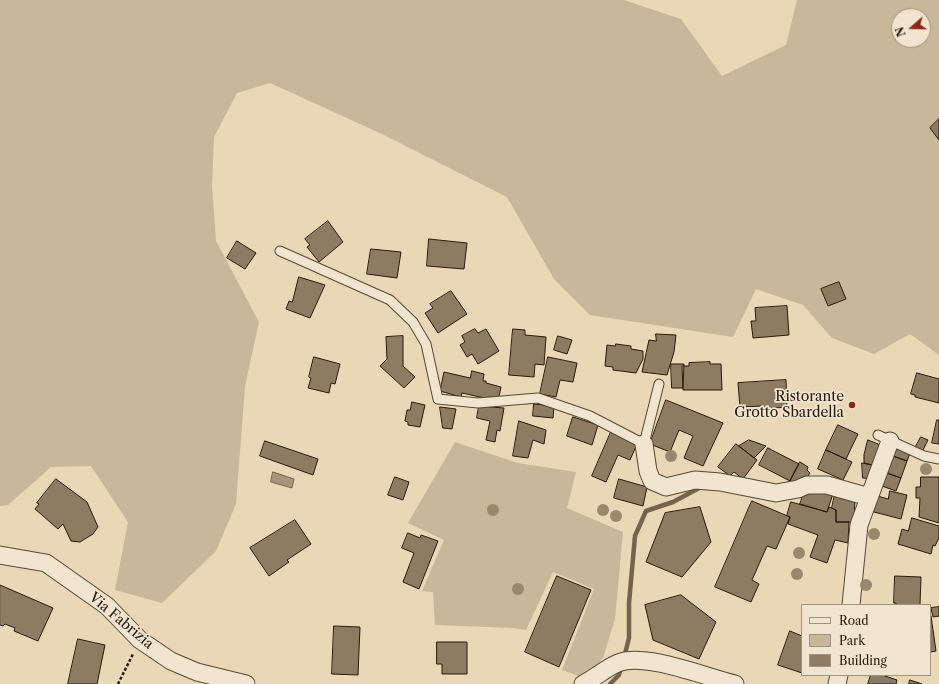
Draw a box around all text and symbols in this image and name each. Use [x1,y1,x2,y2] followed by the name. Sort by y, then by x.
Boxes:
[891,8,931,48] north arrow
[892,25,909,39] text: N
[734,389,844,422] place label: Ristorante Grotto Sbardella
[847,400,857,410] marker: Ristorante Grotto Sbardella
[85,589,157,653] street label: Via Fabrizia
[801,604,931,676] legend
[839,613,869,628] text: Road
[839,633,865,648] text: Park
[839,653,887,668] text: Building

